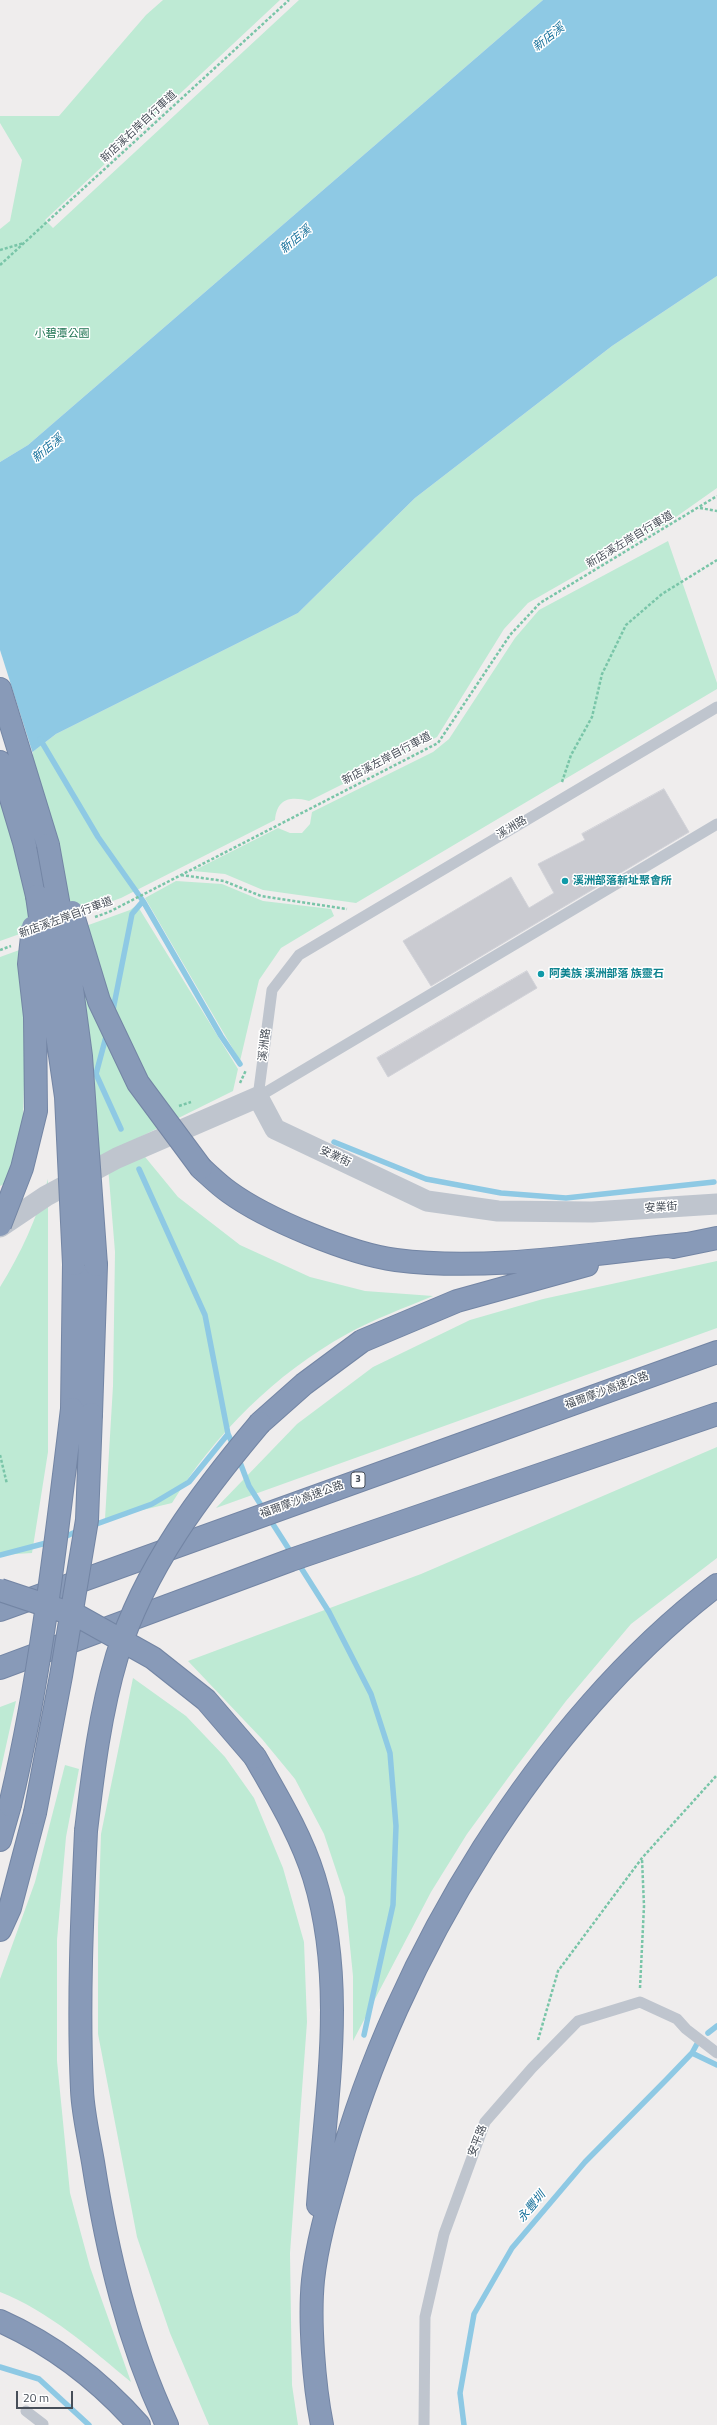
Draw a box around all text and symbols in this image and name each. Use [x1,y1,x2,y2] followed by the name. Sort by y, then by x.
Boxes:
[530,21,568,55] water label: 新店溪
[98,88,180,166] street label: 新店溪右岸自行車道
[278,223,314,257] water label: 新店溪
[35,327,89,341] park label: 小碧潭公園
[30,432,66,466] water label: 新店溪
[584,509,676,571] street label: 新店溪左岸自行車道
[340,730,434,788] street label: 新店溪左岸自行車道
[494,814,530,842] street label: 溪洲路
[573,874,672,888] place label: 溪洲部落新址聚會所
[560,876,570,886] marker: 溪洲部落新址聚會所
[17,895,115,941] street label: 新店溪左岸自行車道
[549,967,664,981] place label: 阿美族 溪洲部落 族靈石
[536,969,546,979] marker: 阿美族 溪洲部落 族靈石
[256,1028,274,1062] street label: 溪洲路
[317,1144,353,1170] street label: 安業街
[644,1200,678,1216] street label: 安業街
[563,1370,651,1412] street label: 福爾摩沙高速公路
[351,1472,365,1488] road number: 3
[258,1479,346,1521] street label: 福爾摩沙高速公路
[466,2123,490,2159] street label: 安平路
[515,2189,549,2225] water label: 永豐圳
[18,2383,75,2409] scale bar
[23,2388,49,2407] text: 20 m

